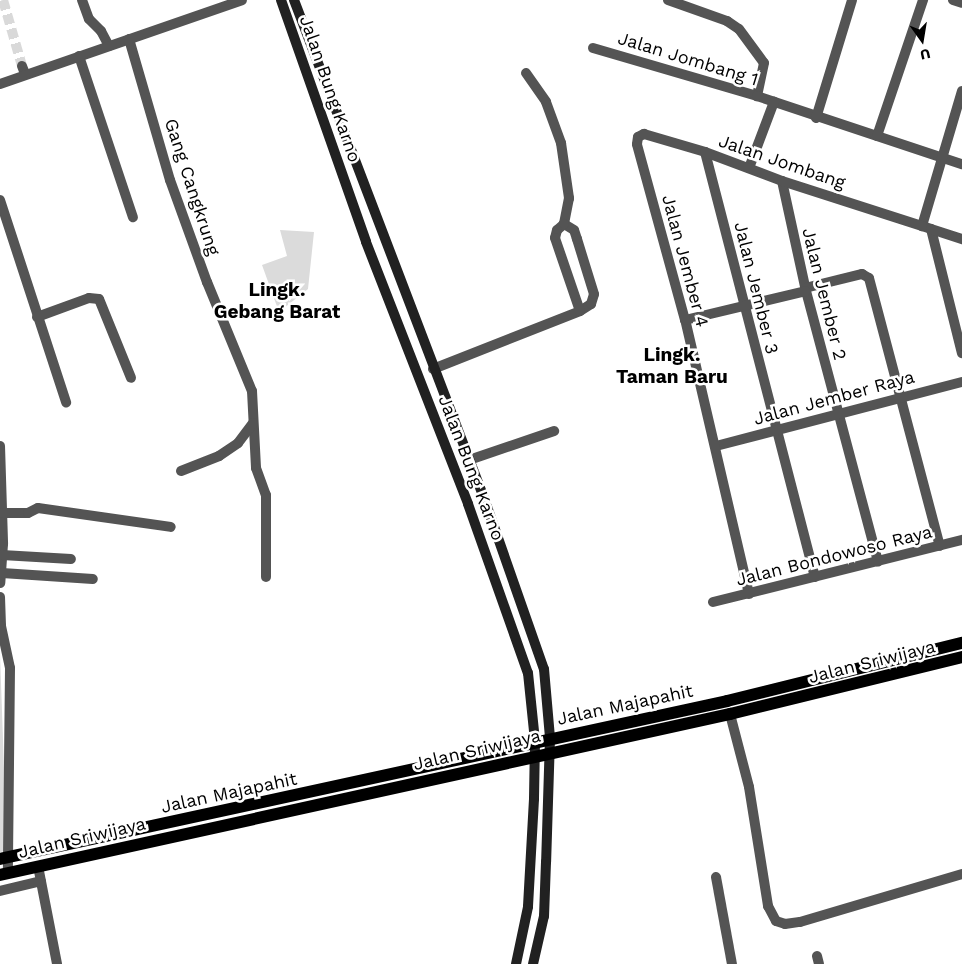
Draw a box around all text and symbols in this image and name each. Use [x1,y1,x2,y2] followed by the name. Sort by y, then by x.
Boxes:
[295,13,365,165] street label: Jalan Bung Karno
[897,15,947,65] north arrow
[615,27,761,91] street label: Jalan Jombang 1
[919,46,932,64] text: U
[160,116,224,258] street label: Gang Cangkrung
[716,130,848,194] street label: Jalan Jombang
[657,192,713,330] street label: Jalan Jember 4
[729,219,783,357] street label: Jalan Jember 3
[797,225,851,363] street label: Jalan Jember 2
[214,279,340,323] district label: Lingk. Gebang Barat
[616,344,728,388] district label: Lingk. Taman Baru
[751,366,917,430] street label: Jalan Jember Raya
[433,392,509,544] street label: Jalan Bung Karno
[734,521,934,591] street label: Jalan Bondowoso Raya
[806,636,938,688] street label: Jalan Sriwijaya
[555,680,695,730] street label: Jalan Majapahit
[411,725,543,775] street label: Jalan Sriwijaya
[159,768,299,818] street label: Jalan Majapahit
[16,813,148,863] street label: Jalan Sriwijaya

